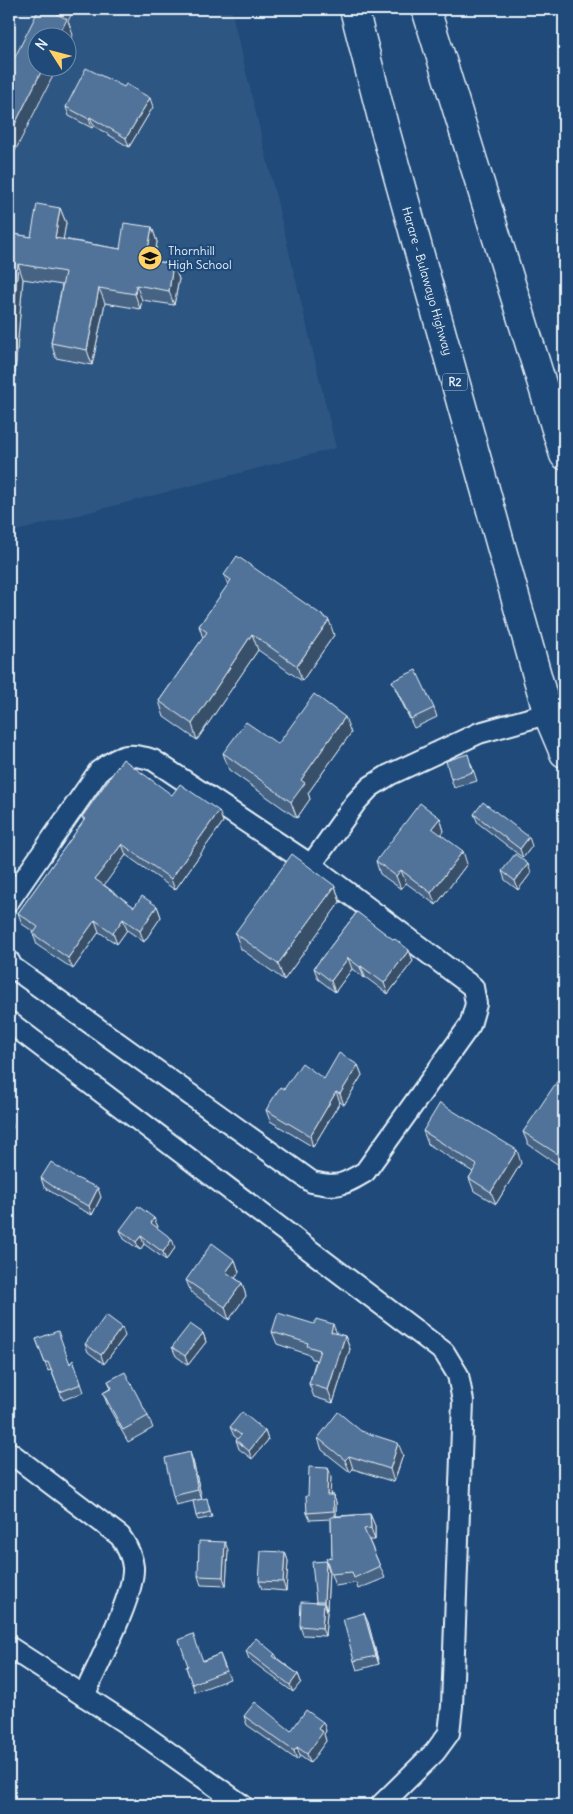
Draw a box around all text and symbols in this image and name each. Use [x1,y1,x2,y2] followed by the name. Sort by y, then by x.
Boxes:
[28,28,78,78] north arrow
[31,35,52,54] text: N
[399,205,456,357] street label: Harare - Bulawayo Highway
[168,243,232,272] place label: Thornhill High School
[137,245,163,271] school or university icon: Thornhill High School
[442,374,468,391] road number: R2

